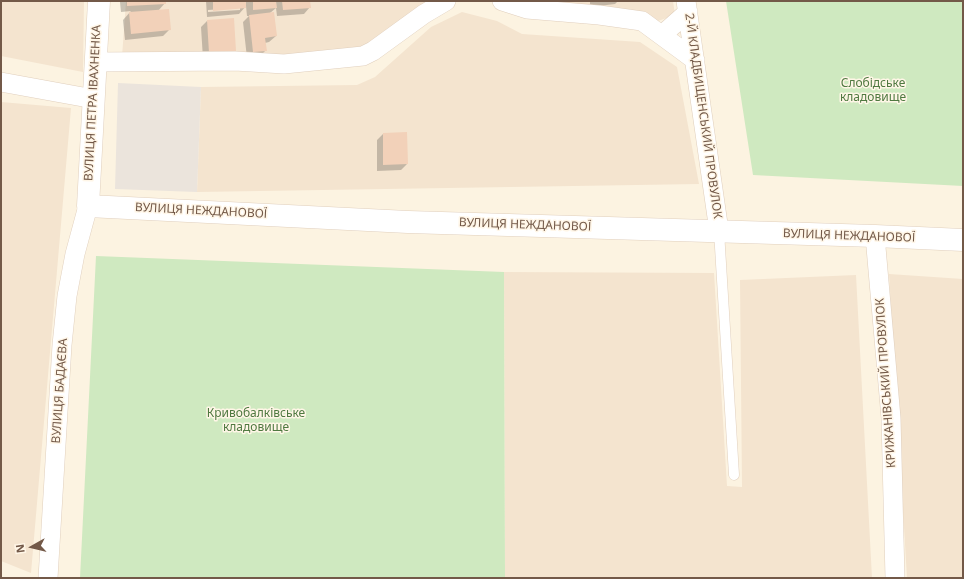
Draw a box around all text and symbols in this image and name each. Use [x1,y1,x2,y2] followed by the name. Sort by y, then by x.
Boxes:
[681,12,725,220] street label: 2-Й КЛАДБИЩЕНСЬКИЙ ПРОВУЛОК
[82,25,104,181] street label: ВУЛИЦЯ ПЕТРА ІВАХНЕНКА
[840,77,906,105] park label: Слобідське кладовище
[134,200,268,222] street label: ВУЛИЦЯ НЕЖДАНОВОЇ
[459,215,591,235] street label: ВУЛИЦЯ НЕЖДАНОВОЇ
[783,226,915,246] street label: ВУЛИЦЯ НЕЖДАНОВОЇ
[873,297,899,469] street label: КРИЖАНІВСЬКИЙ ПРОВУЛОК
[49,338,71,444] street label: ВУЛИЦЯ БАДАЄВА
[207,407,305,435] park label: Кривобалківське кладовище
[12,527,52,567] north arrow
[12,543,28,554] text: N

